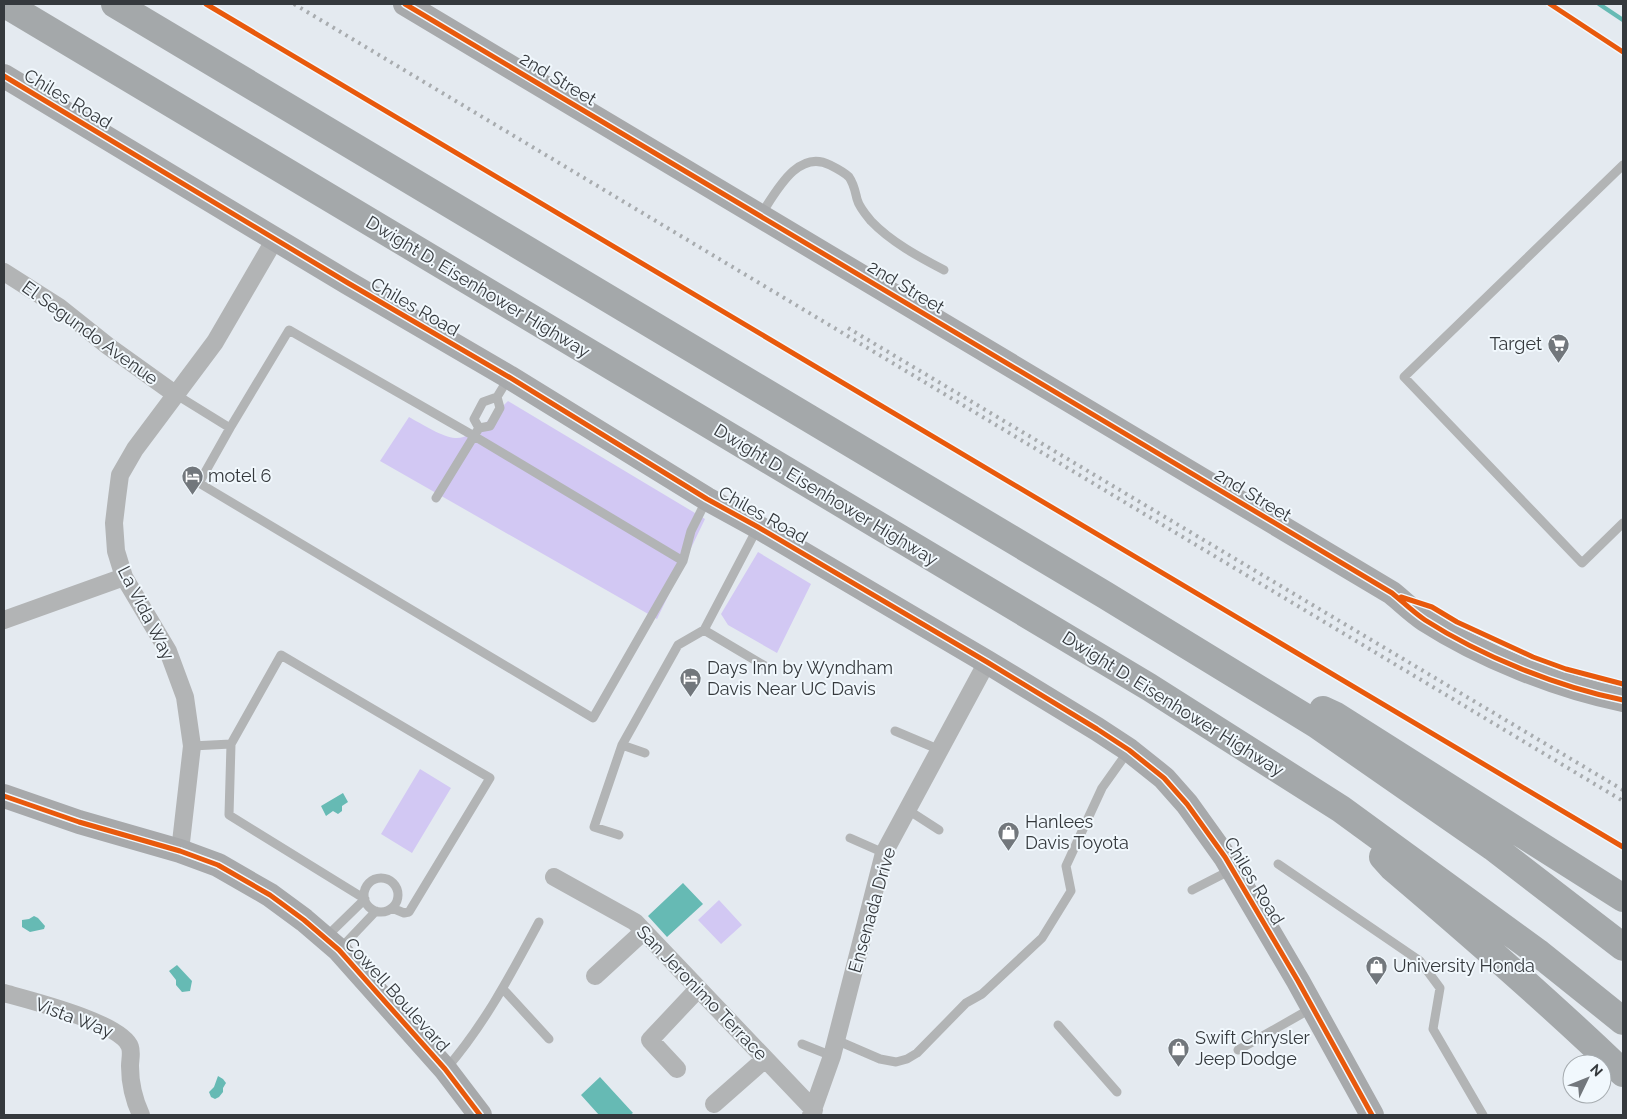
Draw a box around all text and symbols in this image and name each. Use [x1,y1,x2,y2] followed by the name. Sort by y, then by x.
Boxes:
[516,48,600,110] street label: 2nd Street
[21,64,116,133] street label: Chiles Road
[363,211,594,362] street label: Dwight D. Eisenhower Highway
[864,256,948,318] street label: 2nd Street
[367,273,463,340] street label: Chiles Road
[18,276,163,389] street label: El Segundo Avenue
[1546,332,1570,363] supermarket icon: Target
[1489,333,1542,354] place label: Target
[711,419,942,570] street label: Dwight D. Eisenhower Highway
[180,464,204,495] hotel icon: motel 6
[1211,464,1295,526] street label: 2nd Street
[208,465,271,486] place label: motel 6
[715,481,811,548] street label: Chiles Road
[114,562,179,663] street label: La Vida Way
[1059,626,1288,781] street label: Dwight D. Eisenhower Highway
[707,657,893,699] place label: Days Inn by Wyndham Davis Near UC Davis
[679,666,703,697] hotel icon: Days Inn by Wyndham Davis Near UC Davis
[1025,811,1129,853] place label: Hanlees Davis Toyota
[997,820,1021,851] shop icon: Hanlees Davis Toyota
[1220,833,1289,928] street label: Chiles Road
[844,844,900,975] street label: Ensenada Drive
[633,921,772,1065] street label: San Jeronimo Terrace
[341,933,454,1056] street label: Cowell Boulevard
[1365,954,1389,985] shop icon: University Honda
[1393,955,1535,976] place label: University Honda
[32,993,116,1042] street label: Vista Way
[1195,1027,1311,1069] place label: Swift Chrysler Jeep Dodge
[1167,1036,1191,1067] shop icon: Swift Chrysler Jeep Dodge
[1562,1054,1612,1104] north arrow
[1587,1061,1606,1079] text: N

